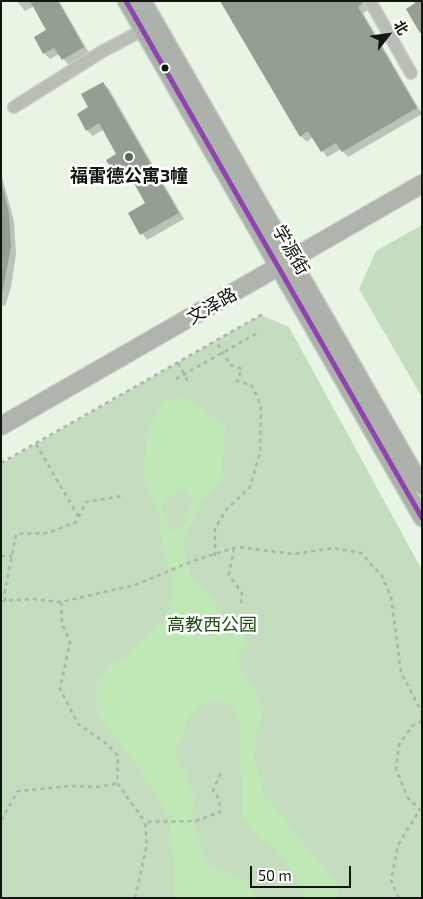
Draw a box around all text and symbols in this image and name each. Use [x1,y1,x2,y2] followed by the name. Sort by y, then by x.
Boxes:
[363,10,413,60] north arrow
[391,17,412,38] text: 北
[160,63,170,73] unlabelled marker
[123,151,135,163] marker: 福雷德公寓3幢
[70,165,188,187] place label: 福雷德公寓3幢
[268,221,314,279] street label: 学源街
[183,283,241,329] street label: 文泽路
[167,614,257,636] park label: 高教西公园
[253,856,354,888] scale bar
[258,866,292,884] text: 50 m

